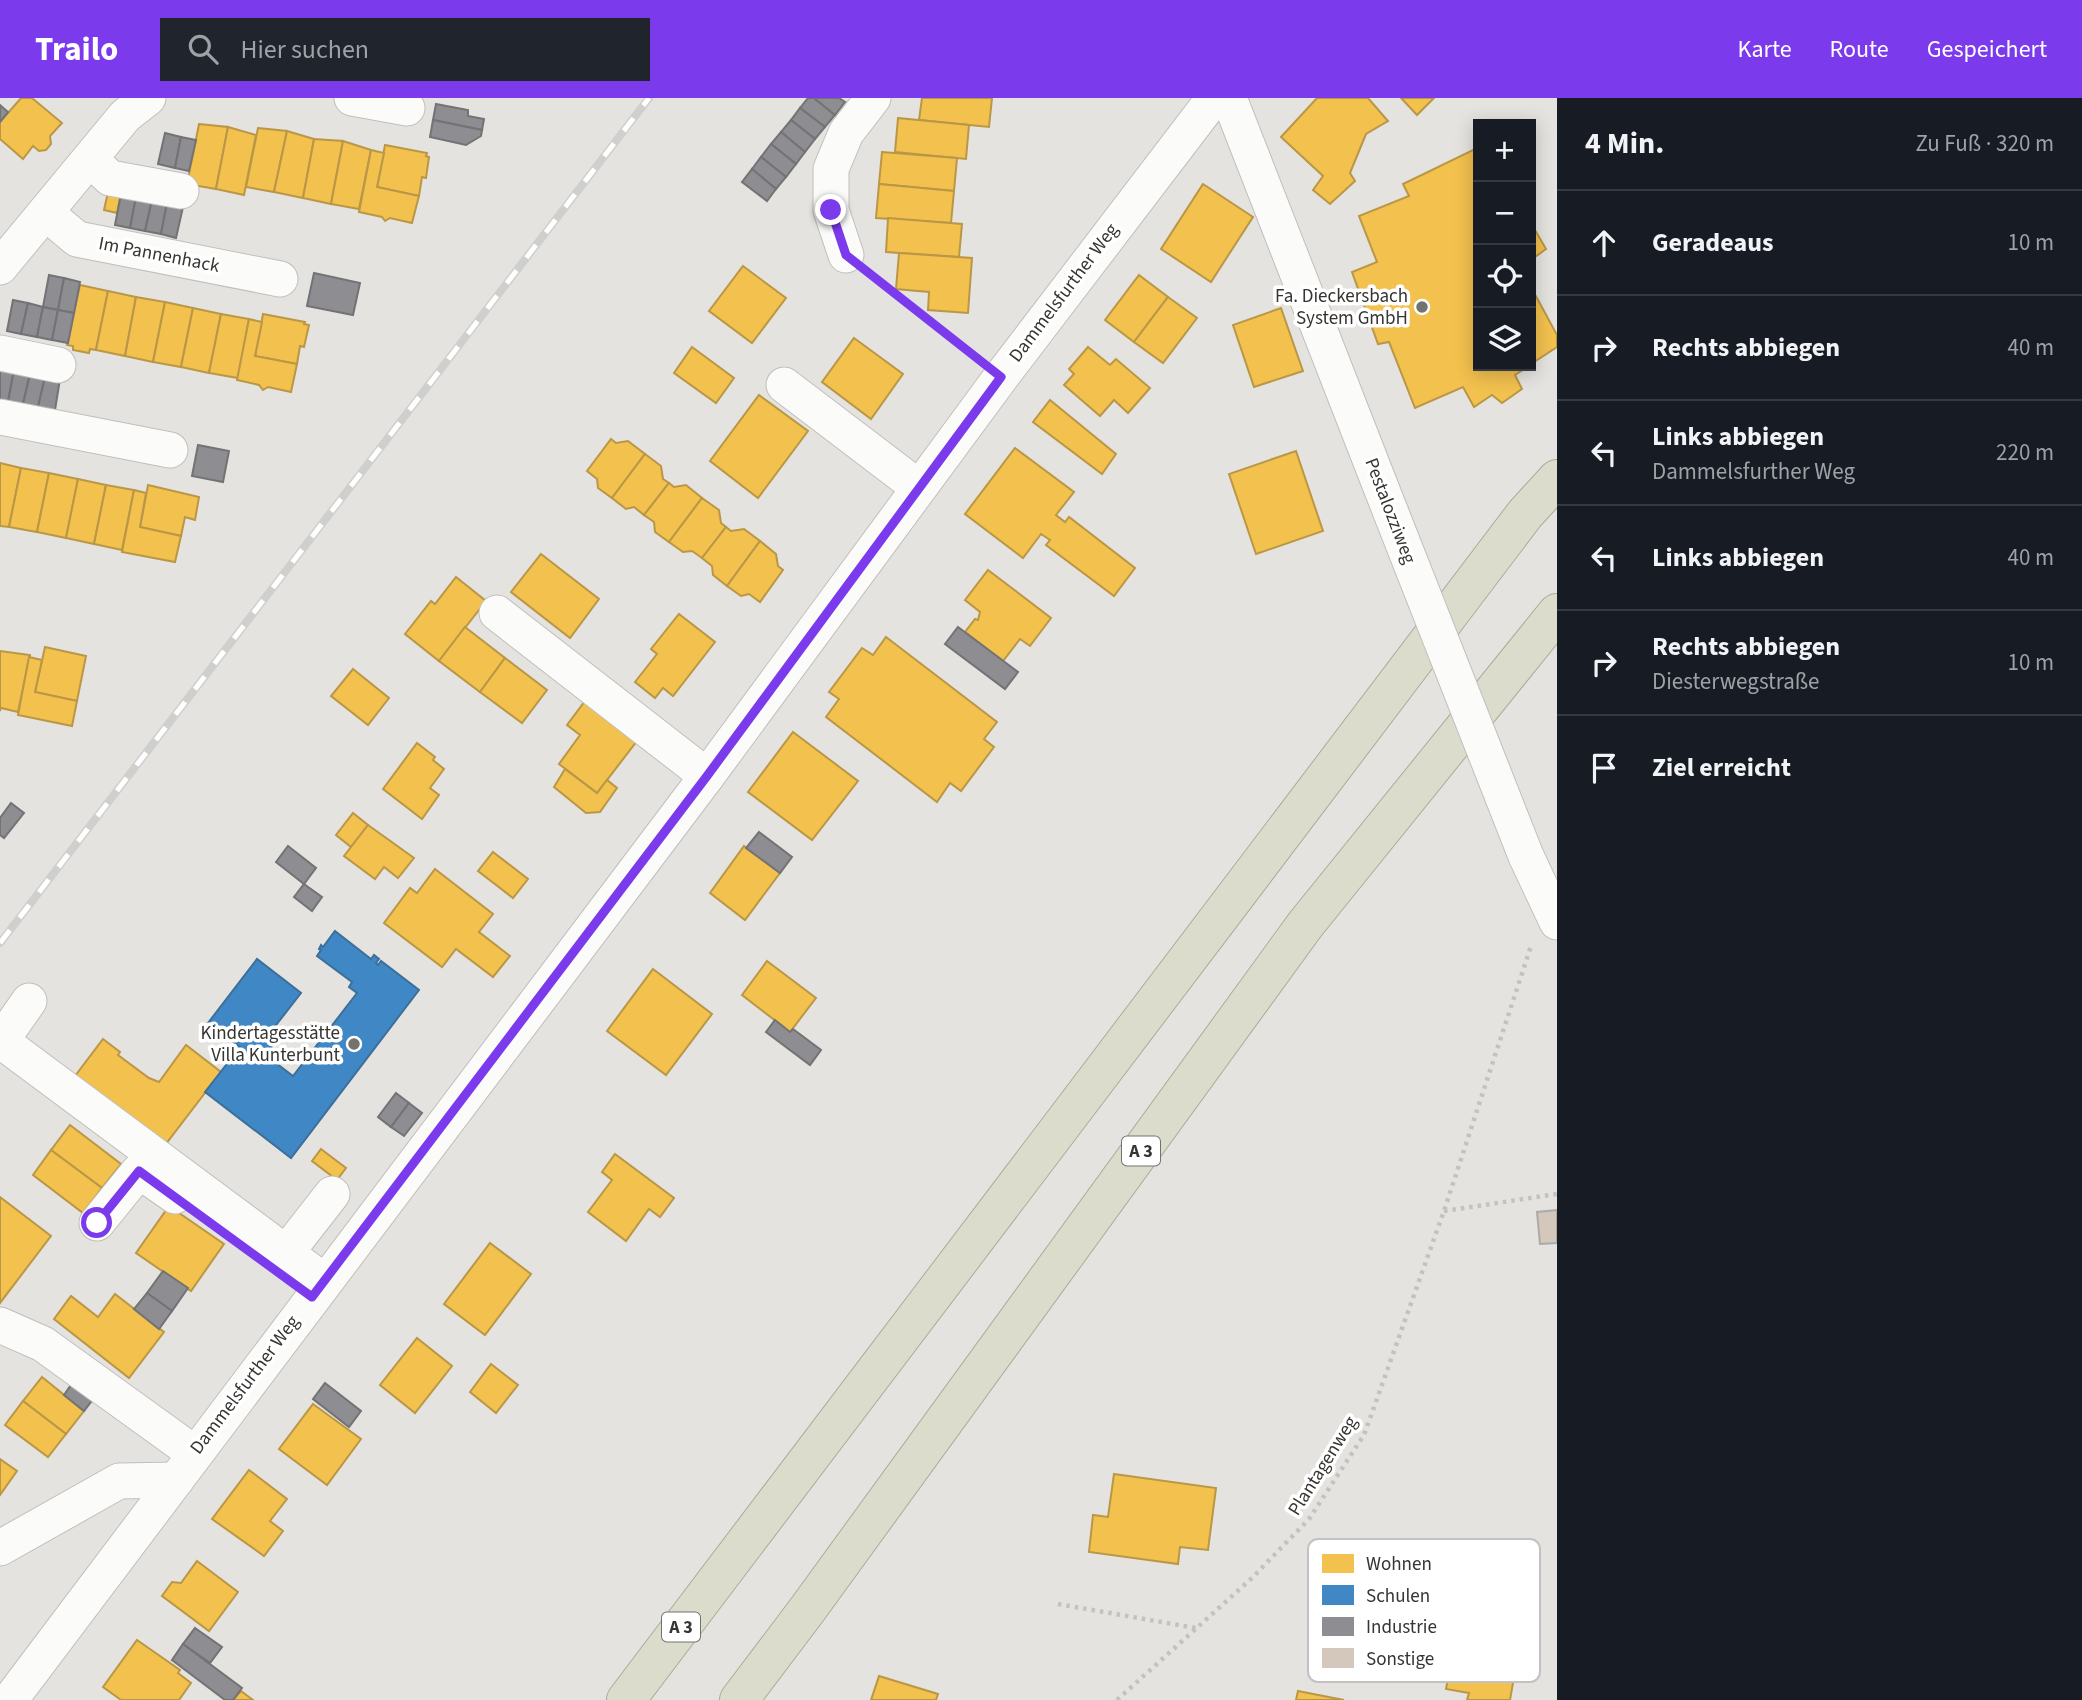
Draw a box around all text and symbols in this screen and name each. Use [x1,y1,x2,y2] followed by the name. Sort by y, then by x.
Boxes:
[160,18,650,81] search box
[35,26,118,73] text: Trailo
[184,30,222,68] icon: search
[240,31,369,68] text: Hier suchen
[1738,32,1792,67] text: Karte
[1830,32,1889,67] text: Route
[1927,32,2047,67] text: Gespeichert
[1473,119,1536,371] map controls
[1473,119,1536,182] button: +
[1585,122,1664,165] text: 4 Min.
[1915,127,2054,160] text: Zu Fuß · 320 m
[1473,182,1536,245] button: −
[815,194,846,225] route end
[1003,218,1126,368] street label: Dammelsfurther Weg
[1585,224,1623,262] icon: ahead
[1652,224,1773,261] text: Geradeaus
[2007,226,2054,259] text: 10 m
[96,230,222,280] street label: Im Pannenhack
[1473,245,1536,308] button: locate
[1275,283,1408,332] place label: Fa. Dieckersbach System GmbH
[1414,299,1430,315] marker: Fa. Dieckersbach System GmbH
[1473,308,1536,371] button: layers
[1585,329,1623,367] icon: right
[1652,329,1840,366] text: Rechts abbiegen
[2007,331,2054,364] text: 40 m
[1652,418,1824,455] text: Links abbiegen
[1585,434,1623,472] icon: left
[1996,436,2054,469] text: 220 m
[1357,454,1423,568] street label: Pestalozziweg
[1652,455,1855,488] text: Dammelsfurther Weg
[1585,539,1623,577] icon: left
[1652,539,1824,576] text: Links abbiegen
[2007,541,2054,574] text: 40 m
[1652,628,1840,665] text: Rechts abbiegen
[1585,644,1623,682] icon: right
[2007,646,2054,679] text: 10 m
[1652,665,1820,698] text: Diesterwegstraße
[1585,749,1623,787] icon: arrive
[1652,749,1791,786] text: Ziel erreicht
[201,1020,341,1069] place label: Kindertagesstätte Villa Kunterbunt
[346,1036,362,1052] marker: Kindertagesstätte Villa Kunterbunt
[1122,1136,1160,1166] road number: A 3
[81,1207,112,1238] route start
[184,1310,307,1460] street label: Dammelsfurther Weg
[1282,1411,1365,1521] street label: Plantagenweg
[1308,1539,1540,1682] legend
[1366,1551,1432,1578] text: Wohnen
[1366,1583,1430,1610] text: Schulen
[662,1612,700,1642] road number: A 3
[1366,1614,1437,1641] text: Industrie
[1366,1646,1434,1673] text: Sonstige

